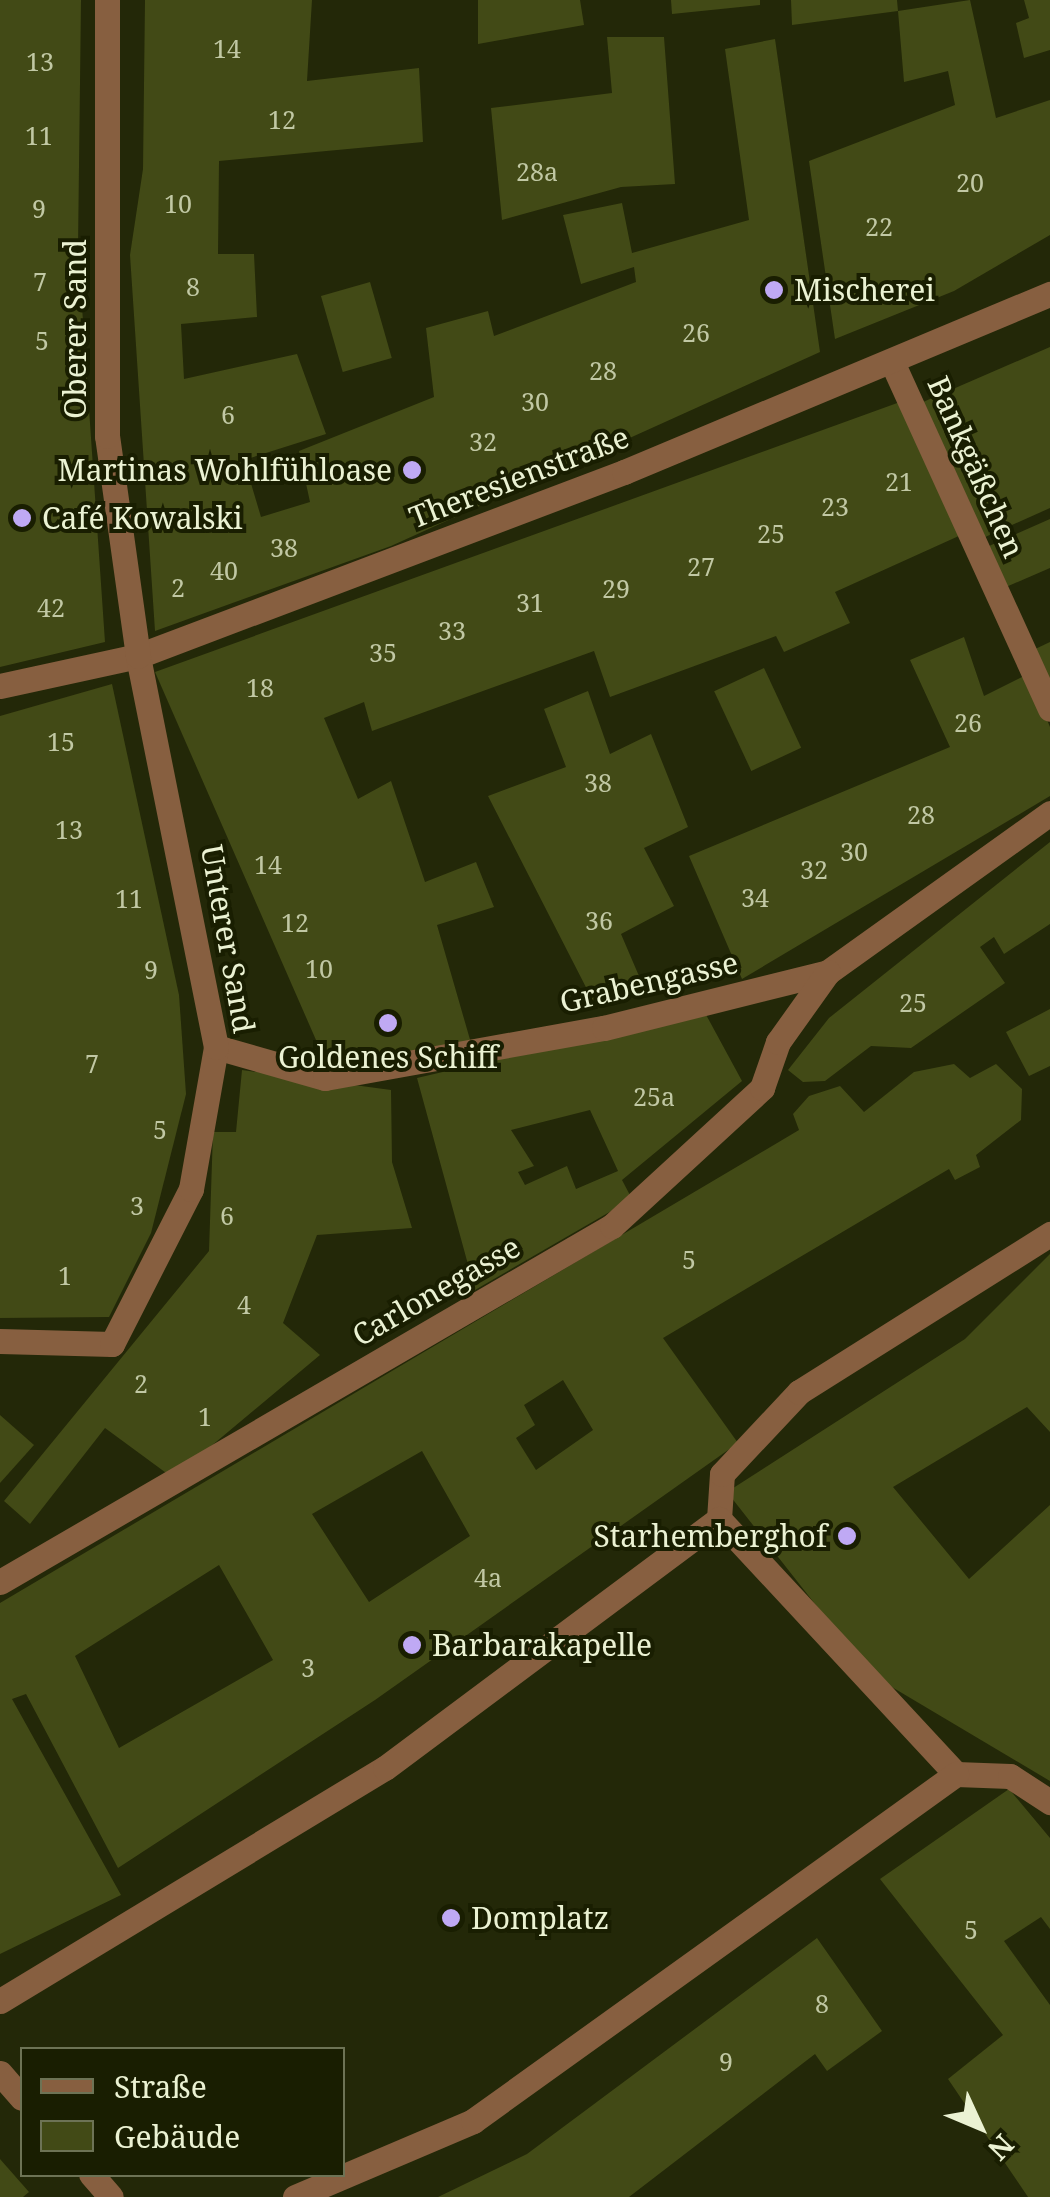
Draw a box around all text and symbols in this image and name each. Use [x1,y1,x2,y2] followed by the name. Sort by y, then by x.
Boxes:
[213,33,241,63] house number: 14
[26,46,54,76] house number: 13
[268,104,296,134] house number: 12
[25,120,53,150] house number: 11
[516,156,558,186] house number: 28a
[956,167,984,197] house number: 20
[164,188,192,218] house number: 10
[32,193,46,223] house number: 9
[865,211,893,241] house number: 22
[57,239,93,419] street label: Oberer Sand
[33,266,47,296] house number: 7
[186,271,200,301] house number: 8
[794,272,935,308] place label: Mischerei
[763,279,785,301] marker: Mischerei
[682,317,710,347] house number: 26
[35,325,49,355] house number: 5
[589,355,617,385] house number: 28
[920,371,1032,563] street label: Bankgäßchen
[521,386,549,416] house number: 30
[221,399,235,429] house number: 6
[404,419,634,535] street label: Theresienstraße
[469,426,497,456] house number: 32
[58,452,392,488] place label: Martinas Wohlfühloase
[401,459,423,481] marker: Martinas Wohlfühloase
[885,466,913,496] house number: 21
[821,491,849,521] house number: 23
[42,500,243,536] place label: Café Kowalski
[11,507,33,529] marker: Café Kowalski
[757,518,785,548] house number: 25
[270,532,298,562] house number: 38
[687,551,715,581] house number: 27
[210,555,238,585] house number: 40
[171,572,185,602] house number: 2
[602,573,630,603] house number: 29
[516,587,544,617] house number: 31
[37,592,65,622] house number: 42
[438,615,466,645] house number: 33
[369,637,397,667] house number: 35
[246,672,274,702] house number: 18
[954,707,982,737] house number: 26
[47,726,75,756] house number: 15
[584,767,612,797] house number: 38
[907,799,935,829] house number: 28
[55,814,83,844] house number: 13
[840,836,868,866] house number: 30
[194,842,262,1036] street label: Unterer Sand
[254,849,282,879] house number: 14
[800,854,828,884] house number: 32
[741,882,769,912] house number: 34
[115,883,143,913] house number: 11
[585,905,613,935] house number: 36
[281,907,309,937] house number: 12
[556,944,742,1020] street label: Grabengasse
[305,953,333,983] house number: 10
[144,954,158,984] house number: 9
[899,987,927,1017] house number: 25
[377,1012,399,1034] marker: Goldenes Schiff
[278,1039,498,1075] place label: Goldenes Schiff
[85,1048,99,1078] house number: 7
[633,1081,675,1111] house number: 25a
[153,1114,167,1144] house number: 5
[130,1190,144,1220] house number: 3
[220,1200,234,1230] house number: 6
[346,1229,526,1353] street label: Carlonegasse
[682,1244,696,1274] house number: 5
[58,1260,72,1290] house number: 1
[237,1289,251,1319] house number: 4
[134,1368,148,1398] house number: 2
[198,1401,212,1431] house number: 1
[593,1518,827,1554] place label: Starhemberghof
[836,1525,858,1547] marker: Starhemberghof
[474,1562,502,1592] house number: 4a
[432,1627,652,1663] place label: Barbarakapelle
[401,1634,423,1656] marker: Barbarakapelle
[301,1652,315,1682] house number: 3
[471,1900,609,1936] place label: Domplatz
[440,1907,462,1929] marker: Domplatz
[964,1914,978,1944] house number: 5
[815,1988,829,2018] house number: 8
[719,2046,733,2076] house number: 9
[20,2047,345,2177] legend
[114,2066,207,2107] text: Straße
[930,2077,1030,2177] north arrow
[114,2116,240,2157] text: Gebäude
[980,2127,1023,2169] text: N

